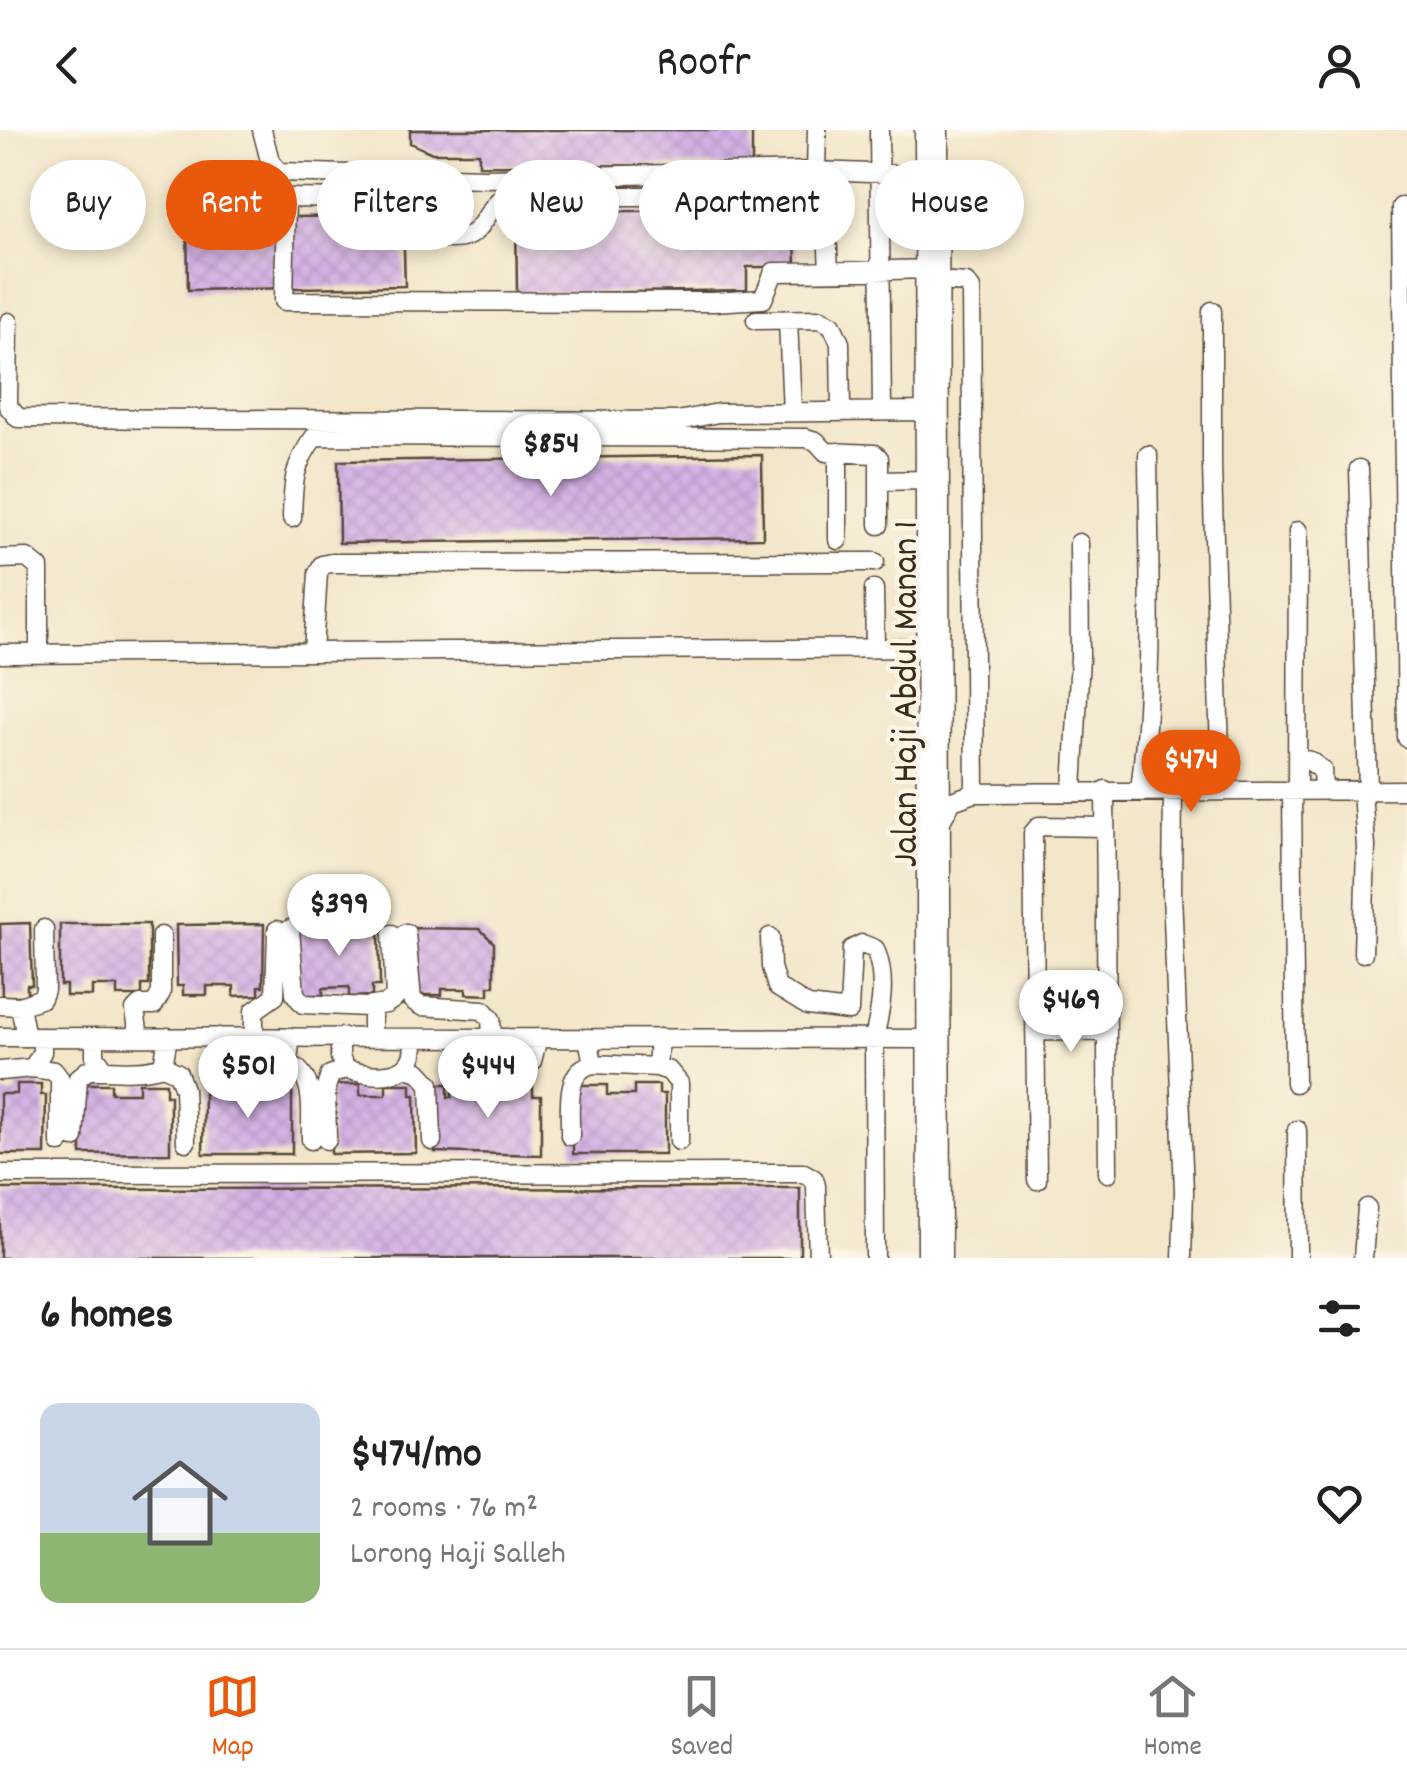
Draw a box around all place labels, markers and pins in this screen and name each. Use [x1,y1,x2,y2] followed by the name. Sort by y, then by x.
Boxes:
[492,414,610,499] pin: $854
[1132,730,1250,815] pin: $474
[280,874,398,959] pin: $399
[1012,970,1130,1055] pin: $469
[189,1036,307,1121] pin: $501
[429,1036,547,1121] pin: $444

